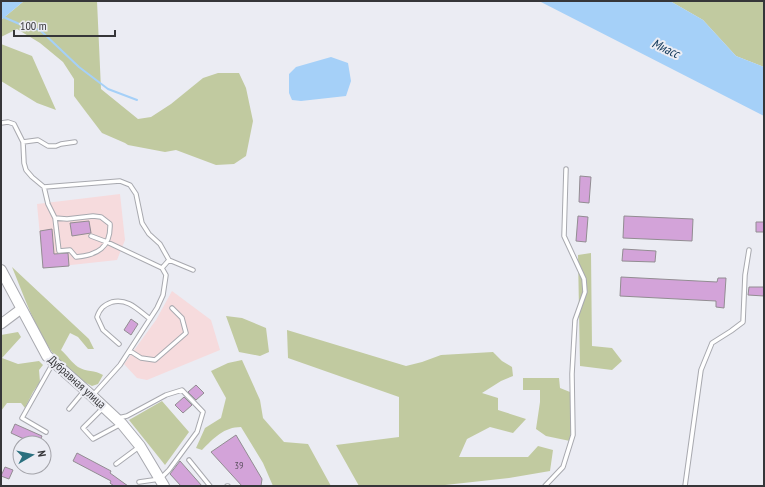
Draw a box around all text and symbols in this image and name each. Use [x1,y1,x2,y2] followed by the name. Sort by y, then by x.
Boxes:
[14,12,115,38] scale bar
[20,18,47,33] text: 100 m
[649,35,683,63] water label: Миасс
[45,352,109,412] street label: Дубравная улица
[12,435,52,475] north arrow
[34,449,49,458] text: N
[235,459,244,472] house number: 39

